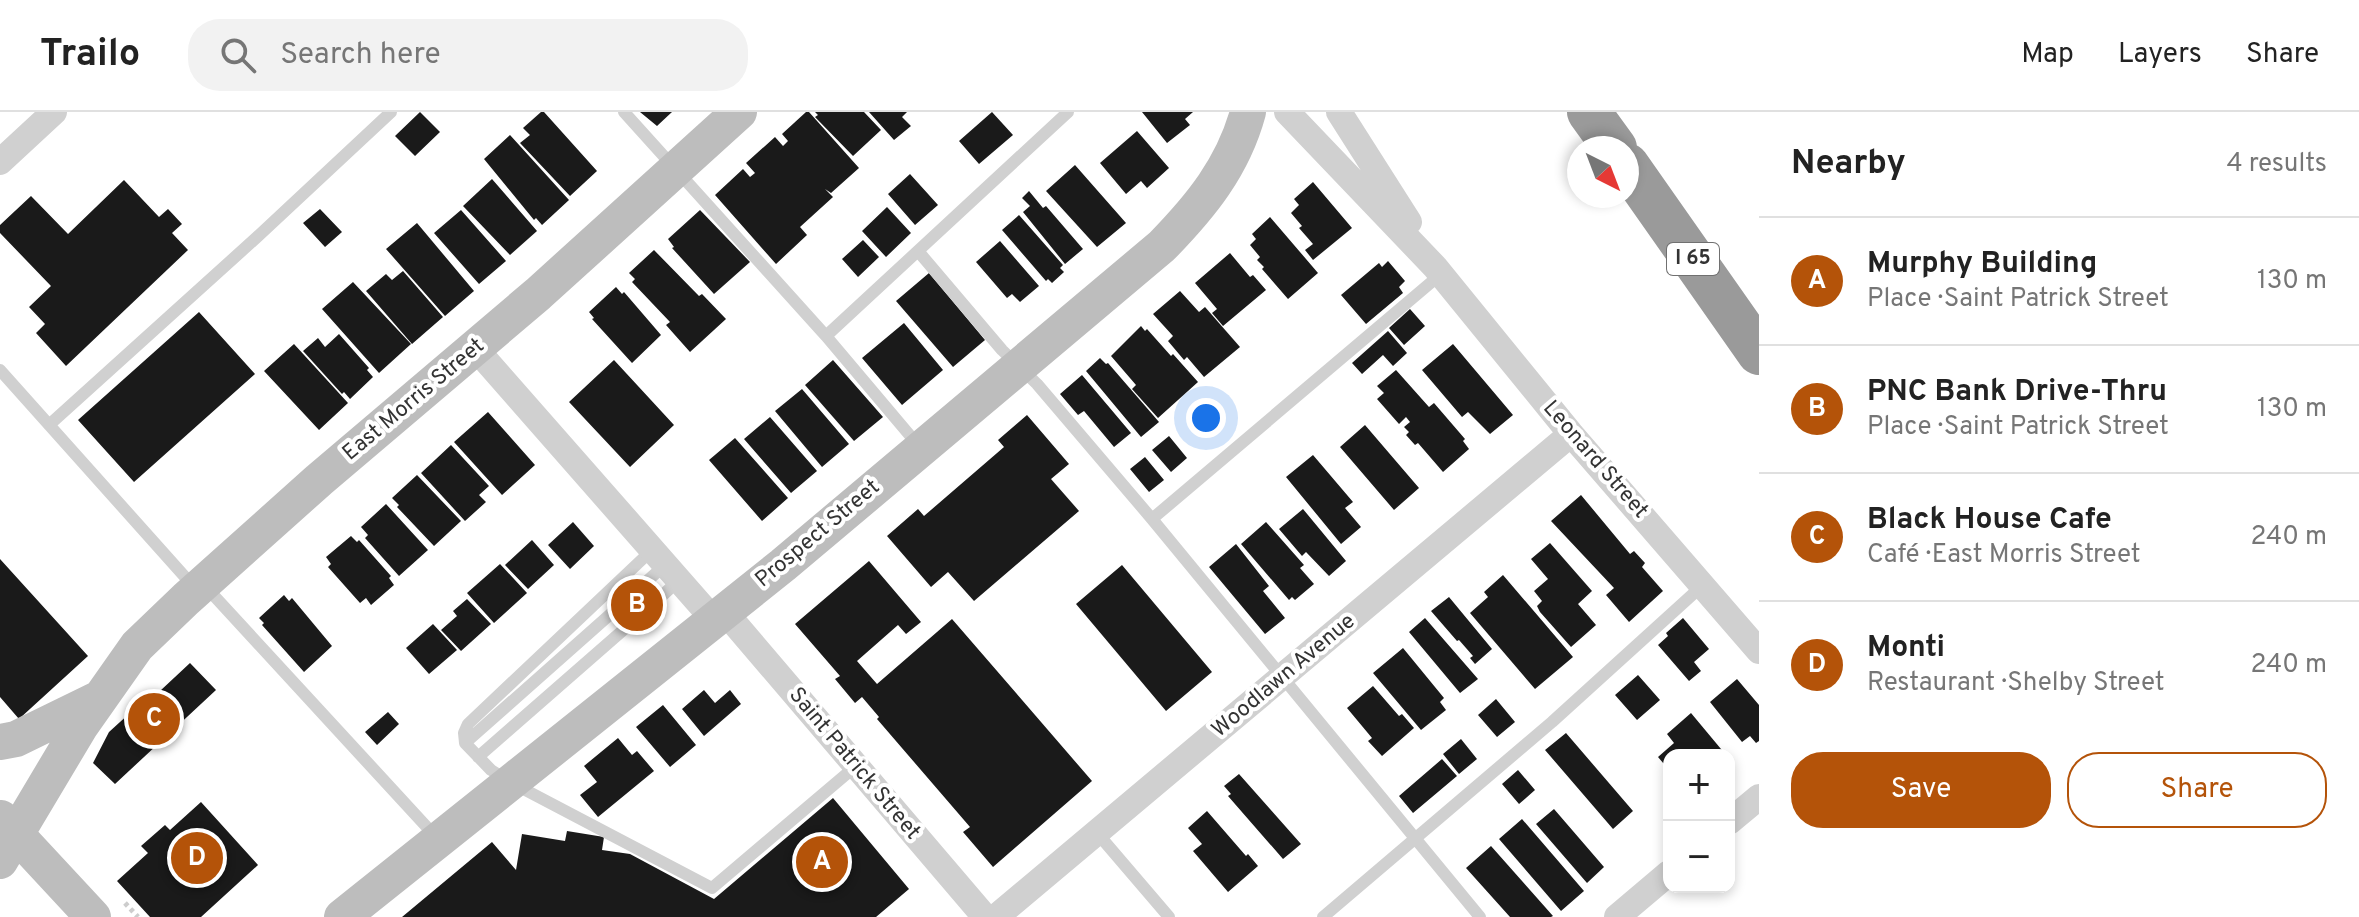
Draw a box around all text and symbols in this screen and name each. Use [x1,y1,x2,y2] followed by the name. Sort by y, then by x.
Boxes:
[188,19,748,91] search box
[40,31,140,80] text: Trailo
[216,33,260,77] icon: search
[280,37,441,74] text: Search here
[2021,37,2074,73] text: Map
[2118,37,2202,73] text: Layers
[2246,37,2319,73] text: Share
[1567,136,1639,208] north arrow
[1791,143,1906,186] text: Nearby
[2226,148,2327,181] text: 4 results
[1667,243,1719,275] road number: I 65
[1867,246,2097,283] text: Murphy Building
[1808,265,1826,298] text: A
[2257,265,2327,298] text: 130 m
[1867,283,2169,316] text: Place · Saint Patrick Street
[338,333,490,467] street label: East Morris Street
[1867,374,2167,411] text: PNC Bank Drive-Thru
[1808,393,1826,426] text: B
[2257,393,2327,426] text: 130 m
[1537,396,1653,524] street label: Leonard Street
[1186,398,1226,438] your location
[1867,411,2169,444] text: Place · Saint Patrick Street
[750,474,886,594] street label: Prospect Street
[1867,502,2112,539] text: Black House Cafe
[1809,521,1825,554] text: C
[2250,521,2327,554] text: 240 m
[1867,539,2141,572] text: Café · East Morris Street
[611,575,663,635] pin: B
[1207,608,1361,744] street label: Woodlawn Avenue
[1867,630,1945,667] text: Monti
[1808,649,1826,682] text: D
[2250,649,2327,682] text: 240 m
[1867,667,2165,700] text: Restaurant · Shelby Street
[782,682,926,846] street label: Saint Patrick Street
[128,689,180,749] pin: C
[1663,749,1735,893] map controls
[1663,749,1735,821] button: +
[1791,752,2051,828] button: Save
[2067,752,2327,828] button: Share
[1663,821,1735,893] button: −
[171,828,223,888] pin: D
[796,832,848,892] pin: A

